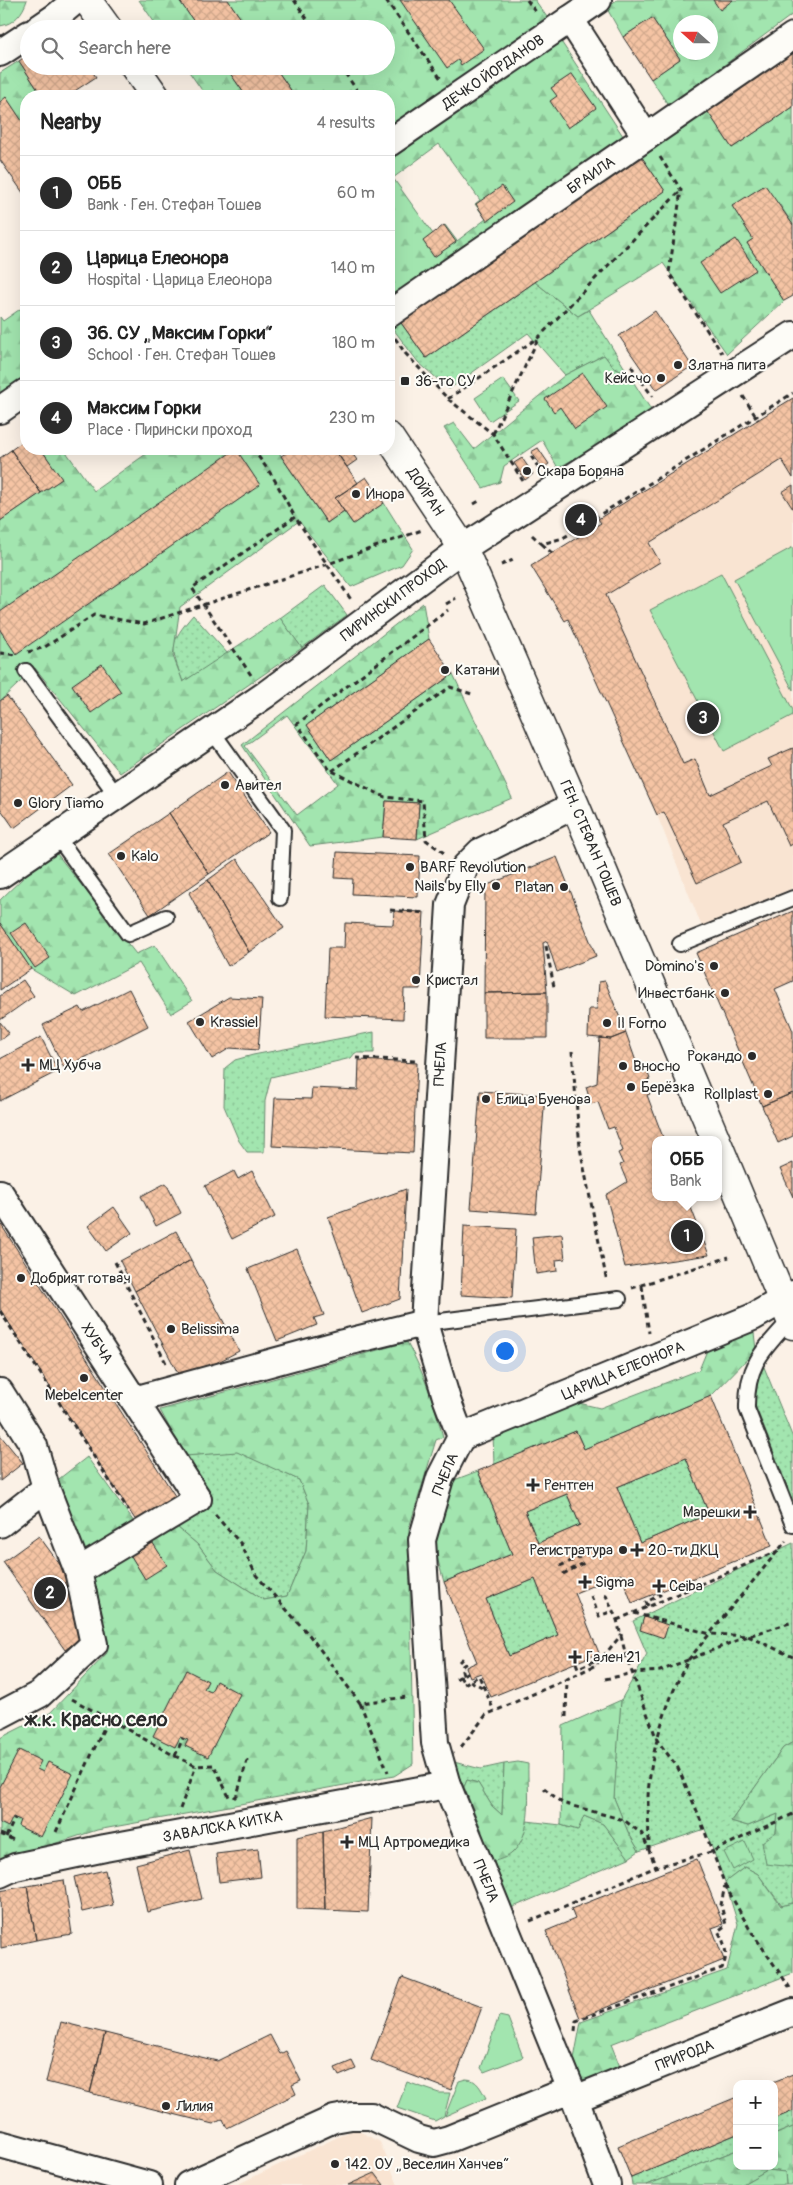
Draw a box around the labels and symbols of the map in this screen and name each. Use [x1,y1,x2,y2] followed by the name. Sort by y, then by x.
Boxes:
[673,15,718,60] north arrow
[438,31,548,114] street label: ДЕЧКО ЙОРДАНОВ
[563,152,619,199] street label: БРАИЛА
[688,356,766,375] place label: Златна пита
[672,359,684,371] marker: Златна пита
[605,369,651,388] place label: Кейсчо
[415,372,476,391] place label: 36-то СУ
[655,372,667,384] marker: Кейсчо
[399,375,411,387] marker: 36-то СУ
[537,462,624,481] place label: Скара Боряна
[402,464,448,520] street label: ДОЙРАН
[521,465,533,477] marker: Скара Боряна
[366,485,405,504] place label: Инора
[350,488,362,500] marker: Инора
[565,501,597,539] pin: 4
[337,554,451,646] street label: ПИРИНСКИ ПРОХОД
[455,661,500,680] place label: Катани
[439,664,451,676] marker: Катани
[687,699,719,737] pin: 3
[235,776,282,795] place label: Авител
[555,777,626,909] street label: ГЕН. СТЕФАН ТОШЕВ
[219,779,231,791] marker: Авител
[28,794,104,813] place label: Glory Tiamo
[12,797,24,809] marker: Glory Tiamo
[131,847,159,866] place label: Kalo
[115,850,127,862] marker: Kalo
[420,858,526,877] place label: BARF Revolution
[404,861,416,873] marker: BARF Revolution
[414,877,487,896] place label: Nails by Elly
[515,878,554,897] place label: Platan
[490,880,502,892] marker: Nails by Elly
[558,881,570,893] marker: Platan
[645,957,704,976] place label: Domino's
[708,960,720,972] marker: Domino's
[426,971,478,990] place label: Кристал
[410,974,422,986] marker: Кристал
[638,984,715,1003] place label: Инвестбанк
[719,987,731,999] marker: Инвестбанк
[210,1013,258,1032] place label: Krassiel
[617,1014,667,1033] place label: Il Forno
[194,1016,206,1028] marker: Krassiel
[601,1017,613,1029] marker: Il Forno
[430,1041,451,1087] street label: ПЧЕЛА
[687,1047,742,1066] place label: Рокандо
[746,1050,758,1062] marker: Рокандо
[39,1056,101,1075] place label: МЦ Хубча
[633,1057,680,1076] place label: Вносно
[21,1058,35,1072] marker: МЦ Хубча
[617,1060,629,1072] marker: Вносно
[641,1078,695,1097] place label: Берёзка
[625,1081,637,1093] marker: Берёзка
[704,1085,759,1104] place label: Rollplast
[762,1088,774,1100] marker: Rollplast
[496,1090,591,1109] place label: Елица Буенова
[480,1093,492,1105] marker: Елица Буенова
[671,1217,703,1255] pin: 1
[30,1269,131,1288] place label: Добрият готвач
[15,1272,27,1284] marker: Добрият готвач
[77,1320,117,1368] street label: ХУБЧА
[181,1320,239,1339] place label: Belissima
[165,1323,177,1335] marker: Belissima
[559,1337,687,1405] street label: ЦАРИЦА ЕЛЕОНОРА
[492,1338,518,1364] your location
[78,1372,90,1384] marker: Mebelcenter
[45,1386,124,1405] place label: Mebelcenter
[428,1450,463,1498] street label: ПЧЕЛА
[544,1476,594,1495] place label: Рентген
[526,1478,540,1492] marker: Рентген
[683,1503,740,1522] place label: Марешки
[744,1506,756,1518] marker: Марешки
[529,1541,613,1560] place label: Регистратура
[648,1541,719,1560] place label: 20-ти ДКЦ
[630,1543,644,1557] marker: 20-ти ДКЦ
[617,1544,629,1556] marker: Регистратура
[595,1573,634,1592] place label: Sigma
[34,1574,66,1612] pin: 2
[579,1576,591,1588] marker: Sigma
[669,1577,703,1596] place label: Ceiba
[653,1580,665,1592] marker: Ceiba
[586,1648,640,1667] place label: Гален 21
[568,1650,582,1664] marker: Гален 21
[24,1707,168,1732] district label: ж.к. Красно село
[161,1806,284,1847] street label: ЗАВАЛСКА КИТКА
[358,1833,470,1852] place label: МЦ Артромедика
[340,1835,354,1849] marker: МЦ Артромедика
[468,1857,503,1905] street label: ПЧЕЛА
[653,2035,717,2076] street label: ПРИРОДА
[175,2097,213,2116] place label: Лилия
[160,2100,172,2112] marker: Лилия
[345,2155,509,2174] place label: 142. ОУ „Веселин Ханчев“
[329,2158,341,2170] marker: 142. ОУ „Веселин Ханчев“

